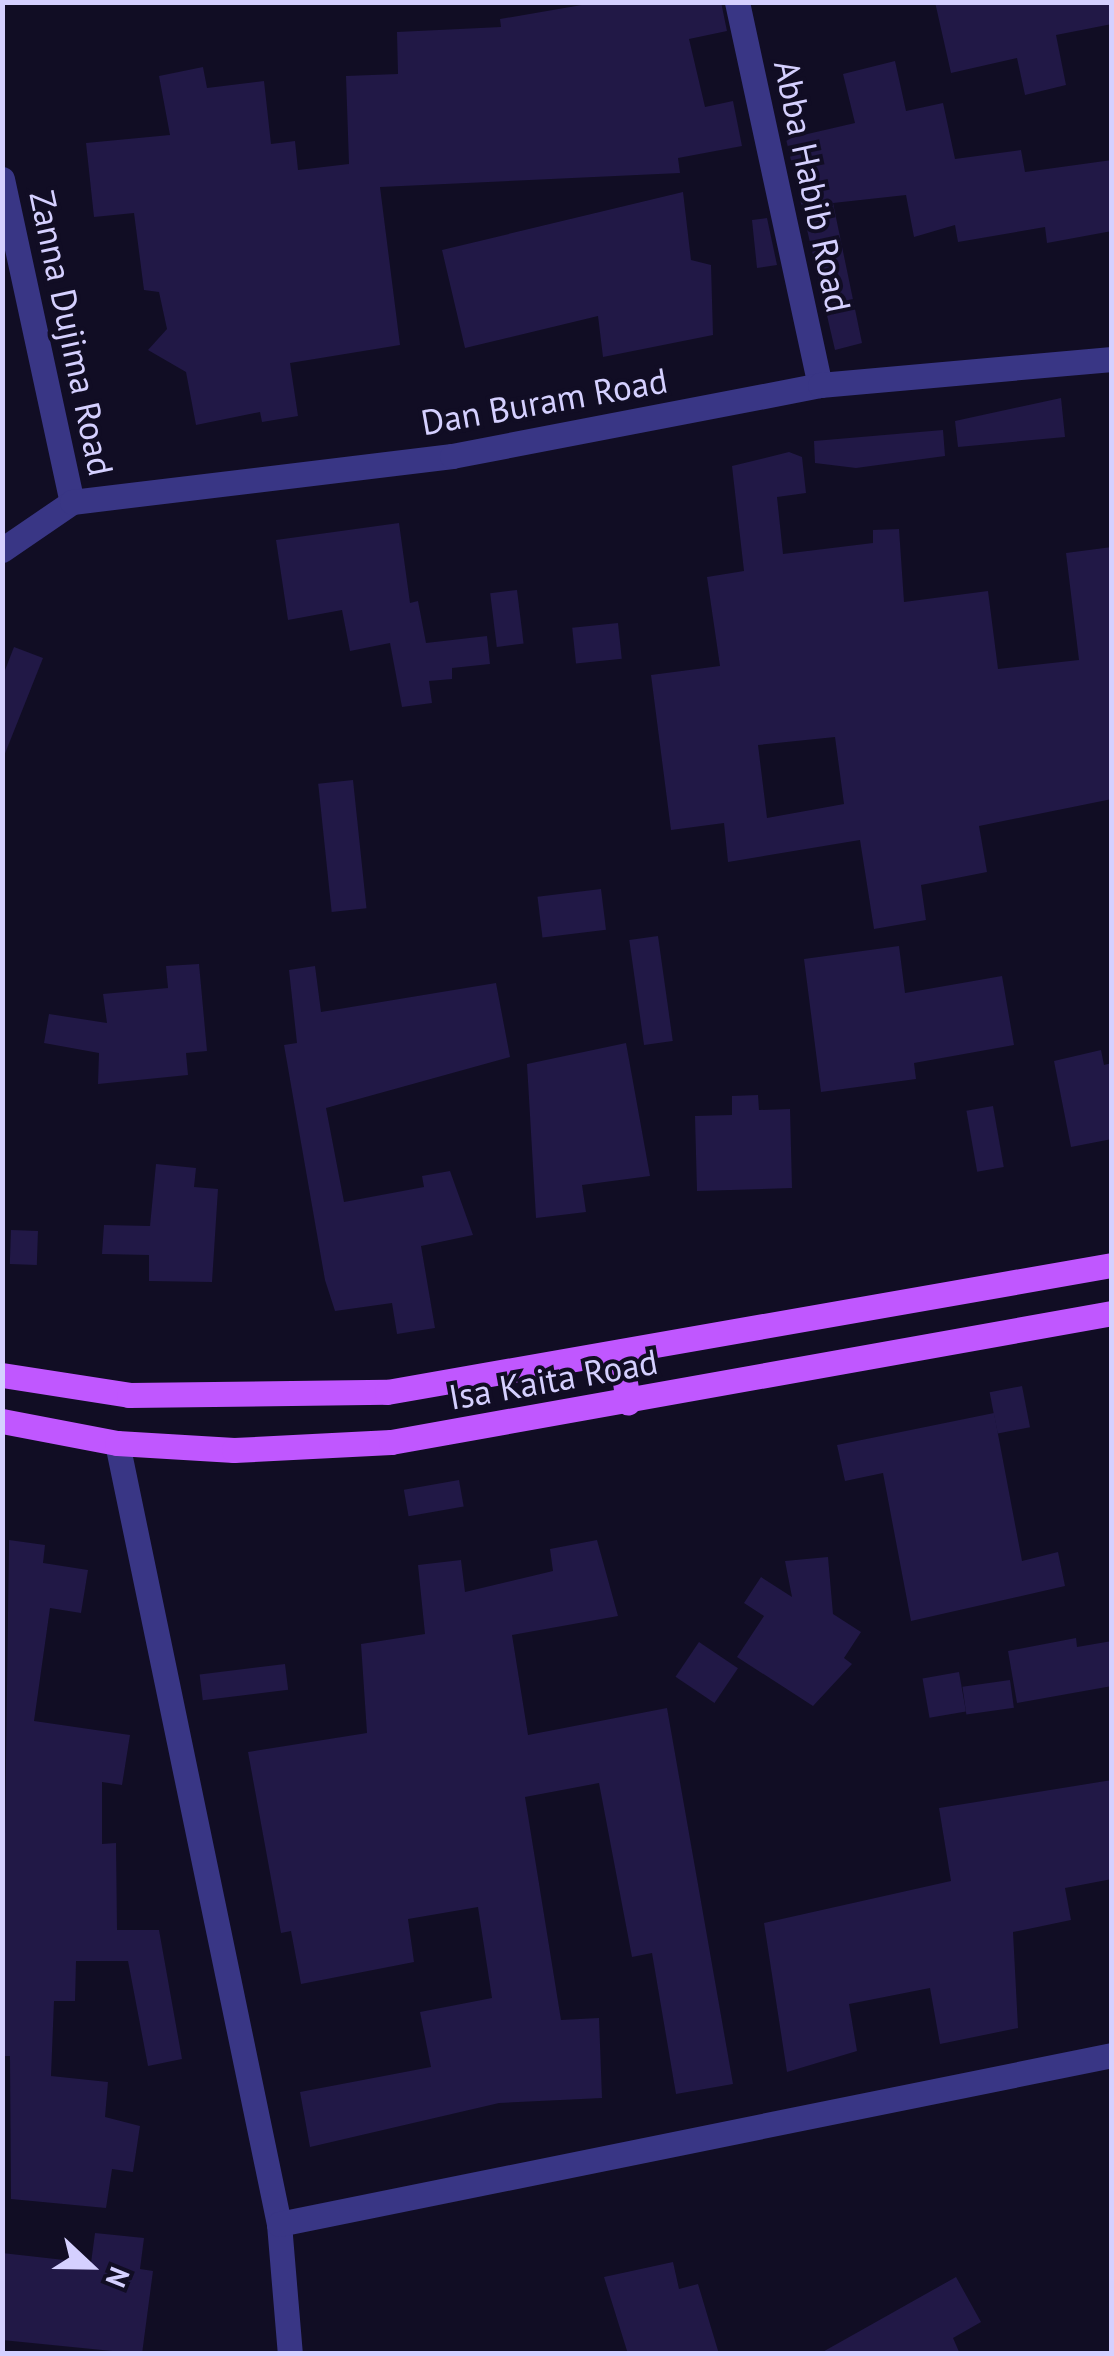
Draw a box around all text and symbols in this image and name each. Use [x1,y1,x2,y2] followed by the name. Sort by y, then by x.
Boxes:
[766,56,860,316] street label: Abba Habib Road
[21,187,123,479] street label: Zanna Dujima Road
[418,359,670,443] street label: Dan Buram Road
[445,1340,661,1418] street label: Isa Kaita Road
[40,2216,140,2316] north arrow
[98,2262,139,2293] text: N

